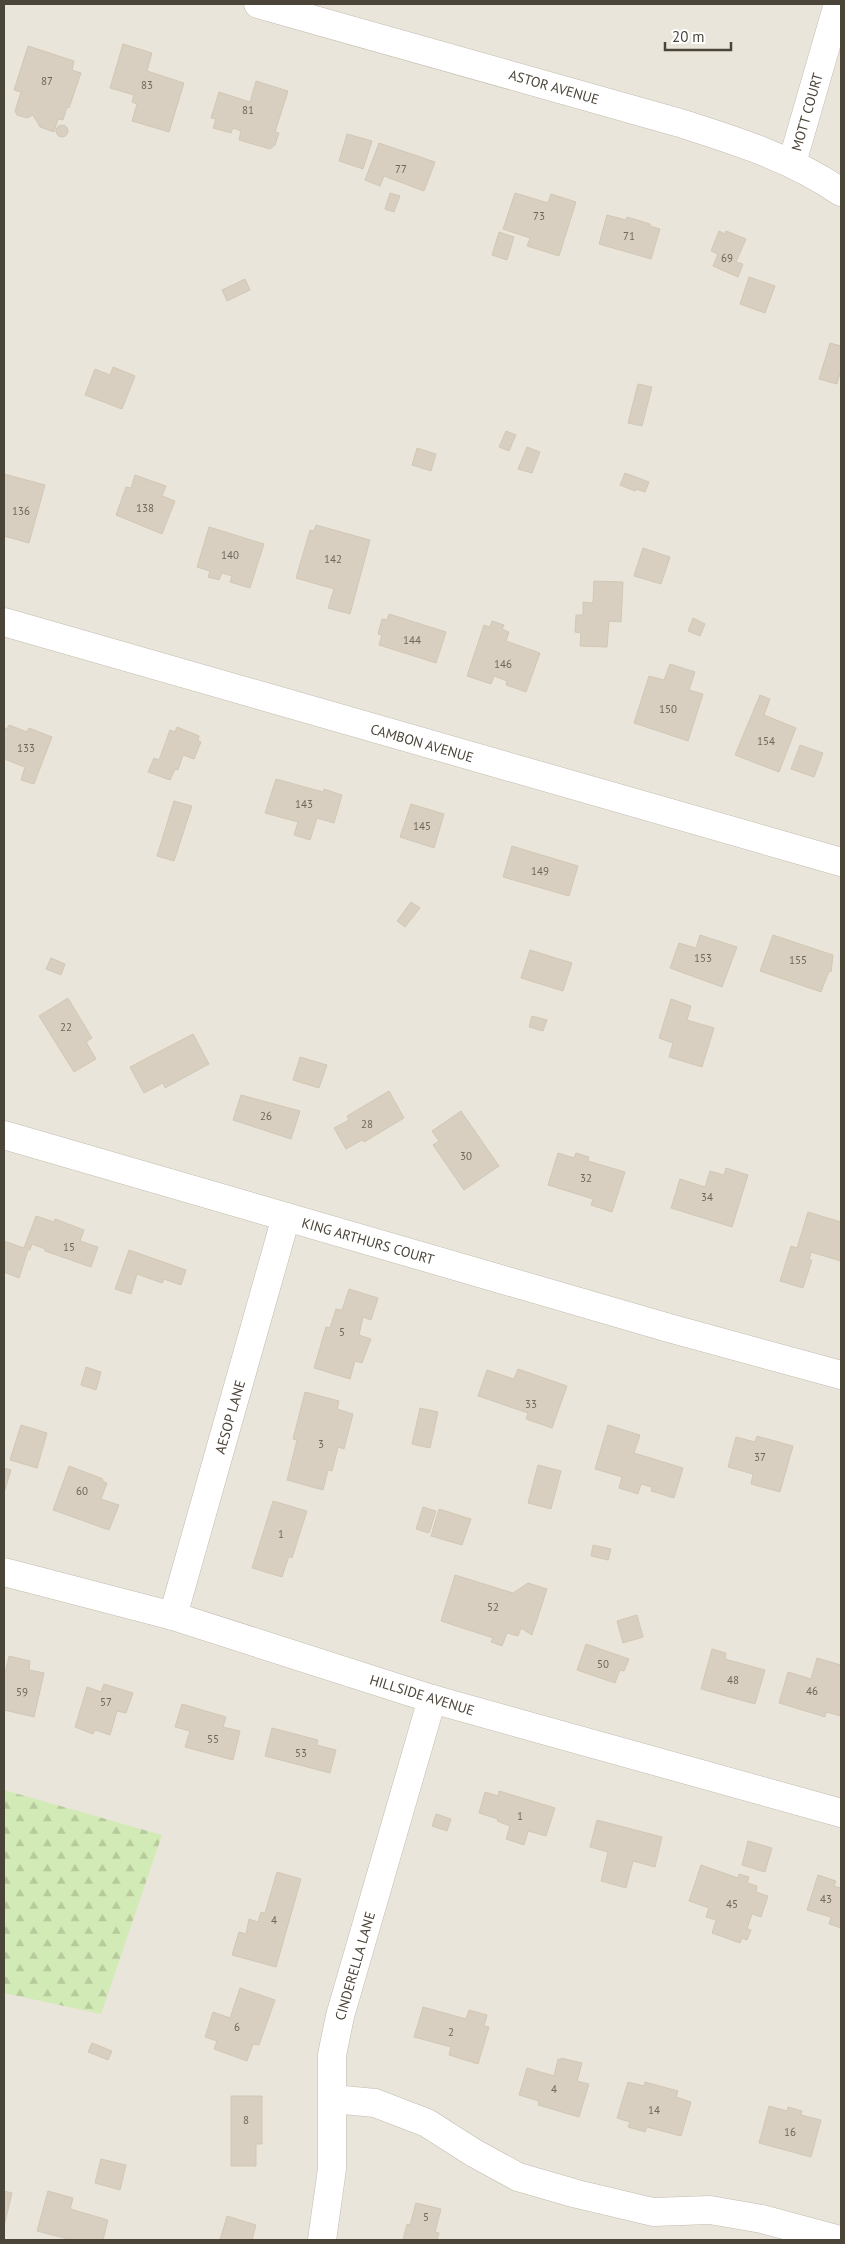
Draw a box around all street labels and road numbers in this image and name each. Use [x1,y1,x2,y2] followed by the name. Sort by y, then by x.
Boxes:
[507,66,601,108] street label: ASTOR AVENUE
[787,71,827,153] street label: MOTT COURT
[368,720,476,766] street label: CAMBON AVENUE
[300,1213,437,1269] street label: KING ARTHURS COURT
[211,1378,249,1456] street label: AESOP LANE
[367,1671,477,1719] street label: HILLSIDE AVENUE
[331,1910,379,2022] street label: CINDERELLA LANE

